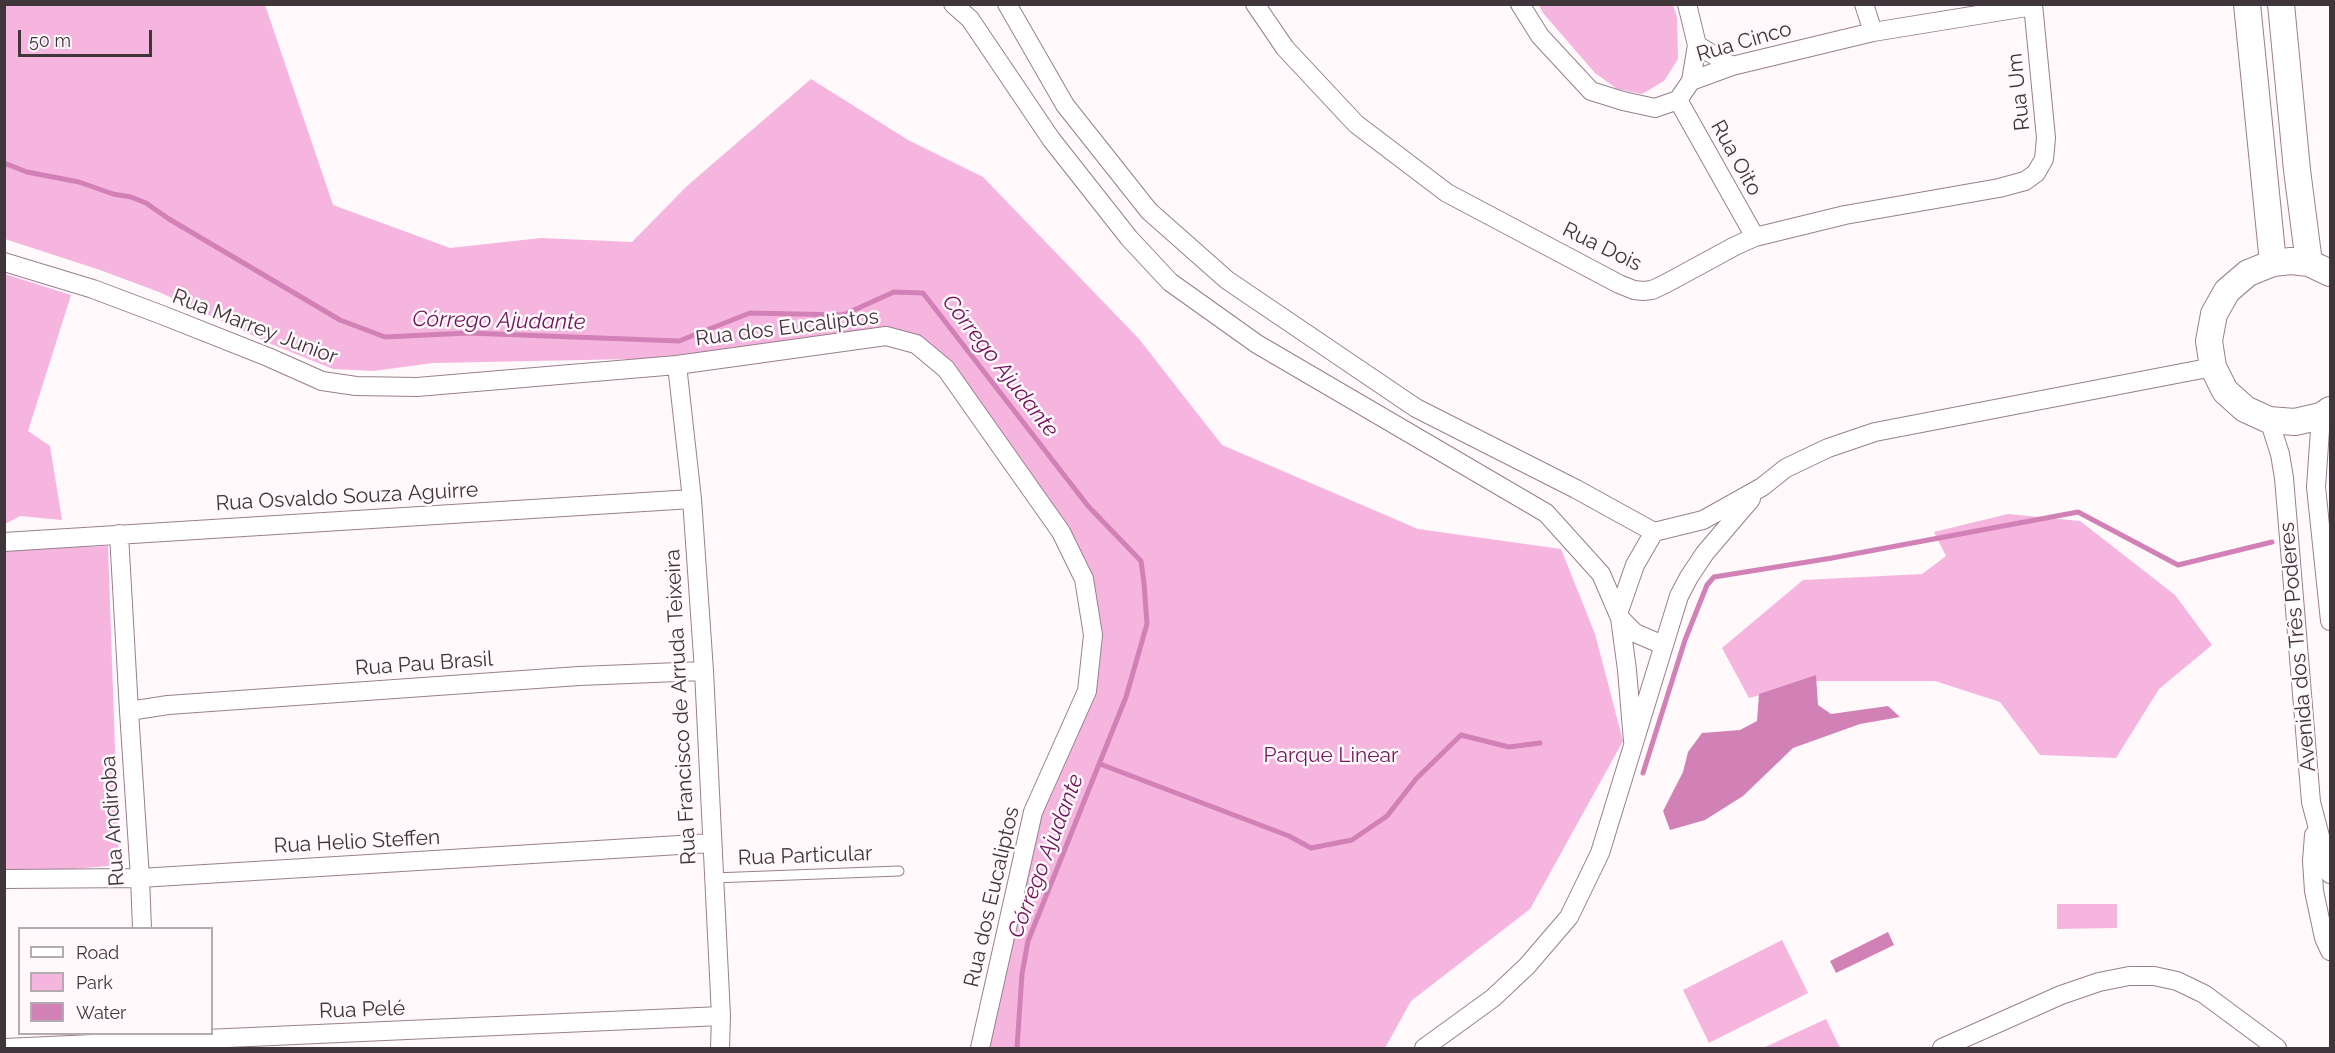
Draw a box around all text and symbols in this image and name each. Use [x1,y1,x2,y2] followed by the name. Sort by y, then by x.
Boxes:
[1693,16,1795,68] street label: Rua Cinco
[21,18,154,56] scale bar
[29,30,71,51] text: 50 m
[2002,52,2036,132] street label: Rua Um
[1705,116,1767,200] street label: Rua Oito
[1558,217,1646,277] street label: Rua Dois
[169,284,341,370] street label: Rua Marrey Junior
[936,290,1064,442] water label: Córrego Ajudante
[694,304,880,352] street label: Rua dos Eucaliptos
[412,306,586,336] water label: Córrego Ajudante
[215,478,479,516] street label: Rua Osvaldo Souza Aguirre
[2275,521,2321,773] street label: Avenida dos Três Poderes
[660,549,702,865] street label: Rua Francisco de Arruda Teixeira
[354,647,494,681] street label: Rua Pau Brasil
[1264,743,1398,769] park label: Parque Linear
[96,755,130,887] street label: Rua Andiroba
[1003,770,1089,942] water label: Córrego Ajudante
[959,804,1025,990] street label: Rua dos Eucaliptos
[273,825,441,859] street label: Rua Helio Steffen
[737,841,873,871] street label: Rua Particular
[18,927,213,1035] legend
[76,942,119,963] text: Road
[76,972,113,993] text: Park
[319,996,405,1024] street label: Rua Pelé
[76,1002,126,1023] text: Water

